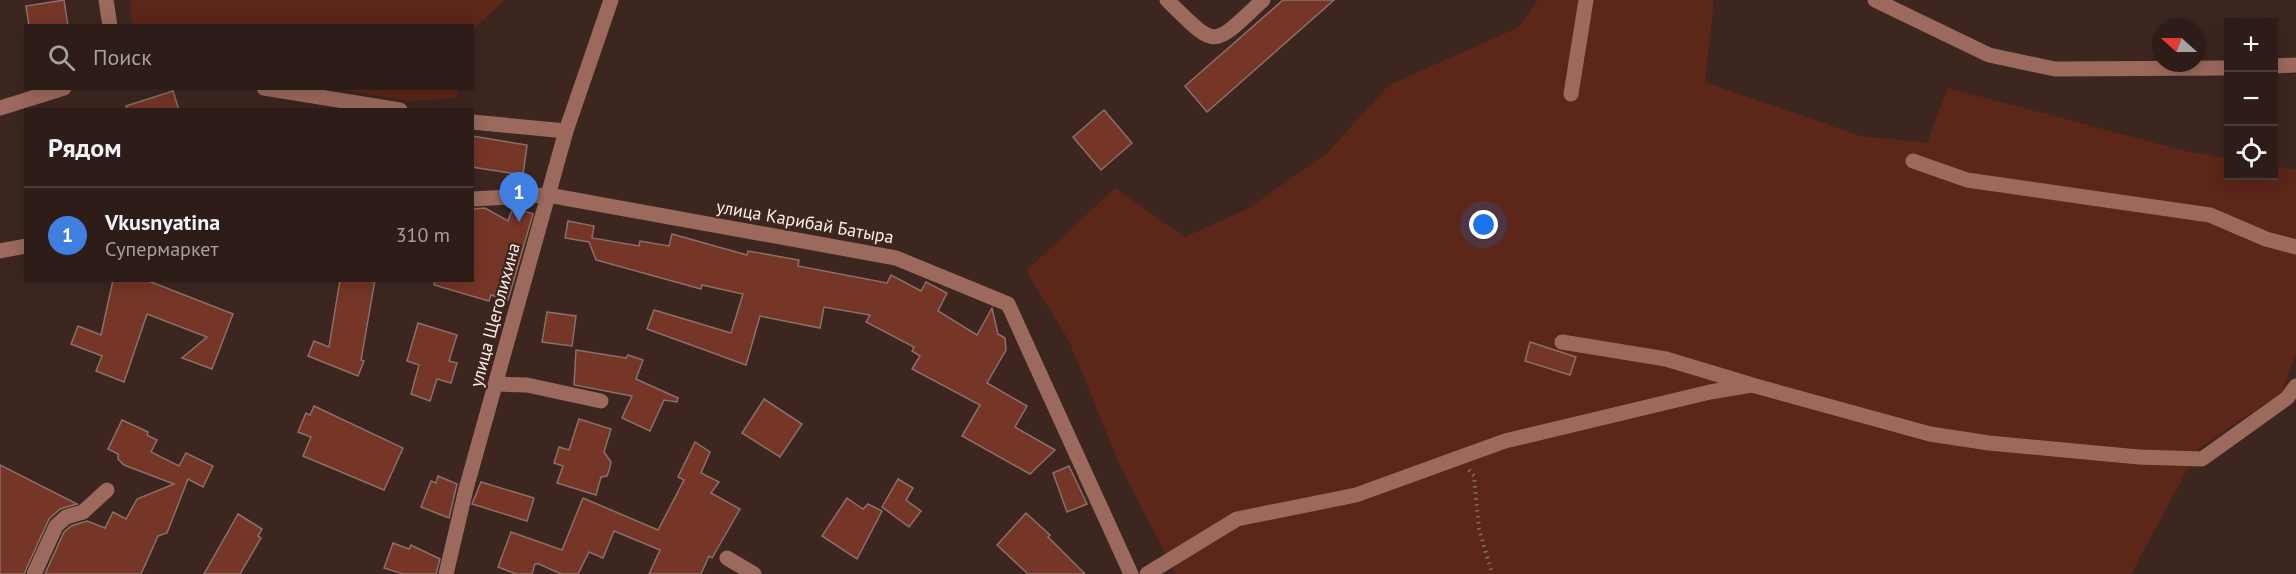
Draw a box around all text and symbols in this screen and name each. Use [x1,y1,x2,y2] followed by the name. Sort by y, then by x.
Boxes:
[2152,18,2206,72] north arrow
[2224,18,2278,180] map controls
[2224,18,2278,72] button: +
[24,24,474,90] search box
[45,41,78,74] icon: search
[93,43,152,71] text: Поиск
[2224,72,2278,126] button: −
[2224,126,2278,180] button: locate
[48,131,122,164] text: Рядом
[500,172,538,222] pin: 1
[715,195,896,248] street label: улица Карибай Батыра
[105,208,220,236] text: Vkusnyatina
[1469,210,1498,239] your location
[62,222,73,248] text: 1
[396,222,450,248] text: 310 m
[105,236,218,262] text: Супермаркет
[464,240,525,390] street label: улица Щеголихина

